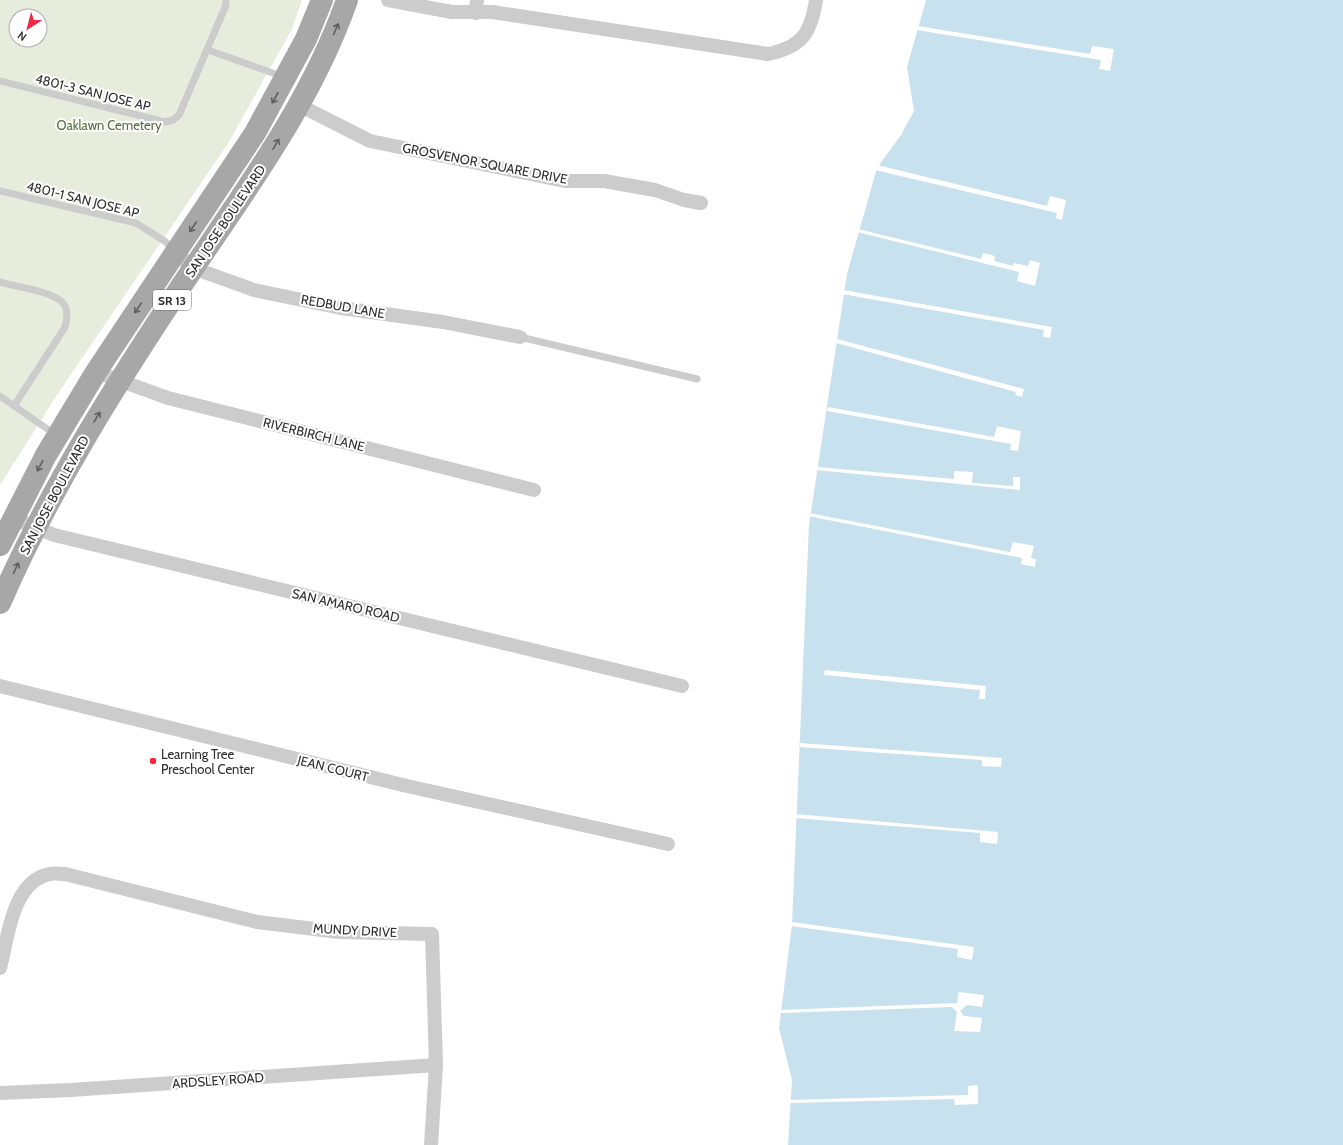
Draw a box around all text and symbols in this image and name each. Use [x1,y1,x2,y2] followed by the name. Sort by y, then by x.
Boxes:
[8,8,48,48] north arrow
[333,23,340,35] one-way arrow
[15,28,29,44] text: N
[34,70,153,114] street label: 4801-3 SAN JOSE AP
[270,92,278,104] one-way arrow
[57,117,162,133] park label: Oaklawn Cemetery
[273,138,281,150] one-way arrow
[401,139,569,187] street label: GROSVENOR SQUARE DRIVE
[181,162,269,280] street label: SAN JOSE BOULEVARD
[25,177,141,221] street label: 4801-1 SAN JOSE AP
[188,221,196,233] one-way arrow
[153,290,191,310] road number: SR 13
[300,291,386,321] street label: REDBUD LANE
[134,302,142,313] one-way arrow
[93,411,102,422] one-way arrow
[262,414,366,454] street label: RIVERBIRCH LANE
[16,433,92,557] street label: SAN JOSE BOULEVARD
[36,460,43,472] one-way arrow
[13,562,20,574] one-way arrow
[291,585,401,625] street label: SAN AMARO ROAD
[161,746,255,777] place label: Learning Tree Preschool Center
[295,751,370,785] street label: JEAN COURT
[148,756,158,766] marker: Learning Tree Preschool Center
[313,920,397,940] street label: MUNDY DRIVE
[172,1069,264,1091] street label: ARDSLEY ROAD

